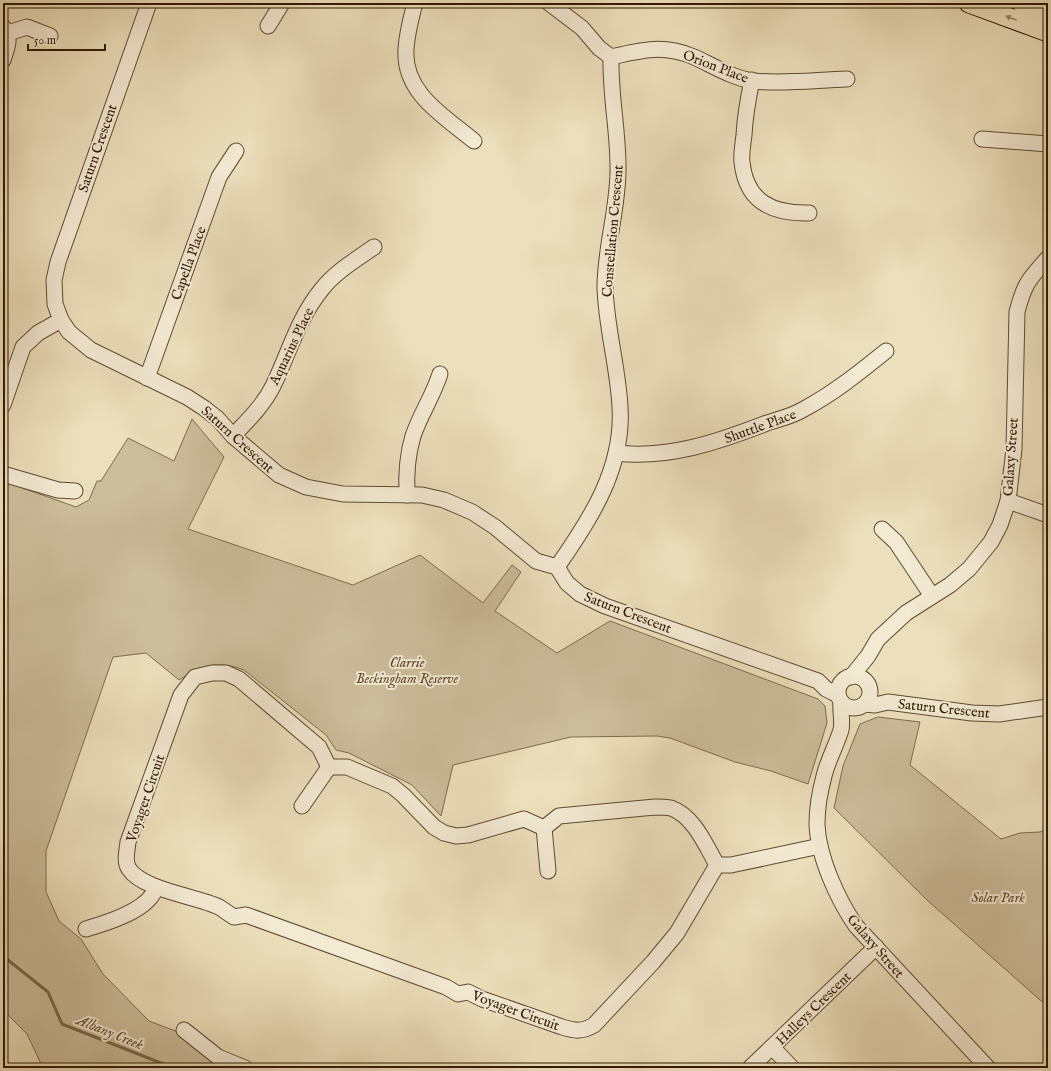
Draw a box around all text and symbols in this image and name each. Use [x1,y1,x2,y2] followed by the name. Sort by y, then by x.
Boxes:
[1005,15,1017,21] one-way arrow
[28,26,105,52] scale bar
[34,33,56,48] text: 50 m
[680,46,752,88] street label: Orion Place
[74,102,122,195] street label: Saturn Crescent
[598,164,628,298] street label: Constellation Crescent
[167,223,211,303] street label: Capella Place
[265,304,319,389] street label: Aquarius Place
[197,402,278,477] street label: Saturn Crescent
[722,405,799,448] street label: Shuttle Place
[999,417,1023,497] street label: Galaxy Street
[581,588,674,638] street label: Saturn Crescent
[356,654,458,689] park label: Clarrie Beckingham Reserve
[897,695,991,723] street label: Saturn Crescent
[122,752,169,845] street label: Voyager Circuit
[971,889,1025,907] park label: Solar Park
[843,911,908,982] street label: Galaxy Street
[772,968,855,1049] street label: Halleys Crescent
[469,986,562,1035] street label: Voyager Circuit
[72,1010,146,1054] water label: Albany Creek

